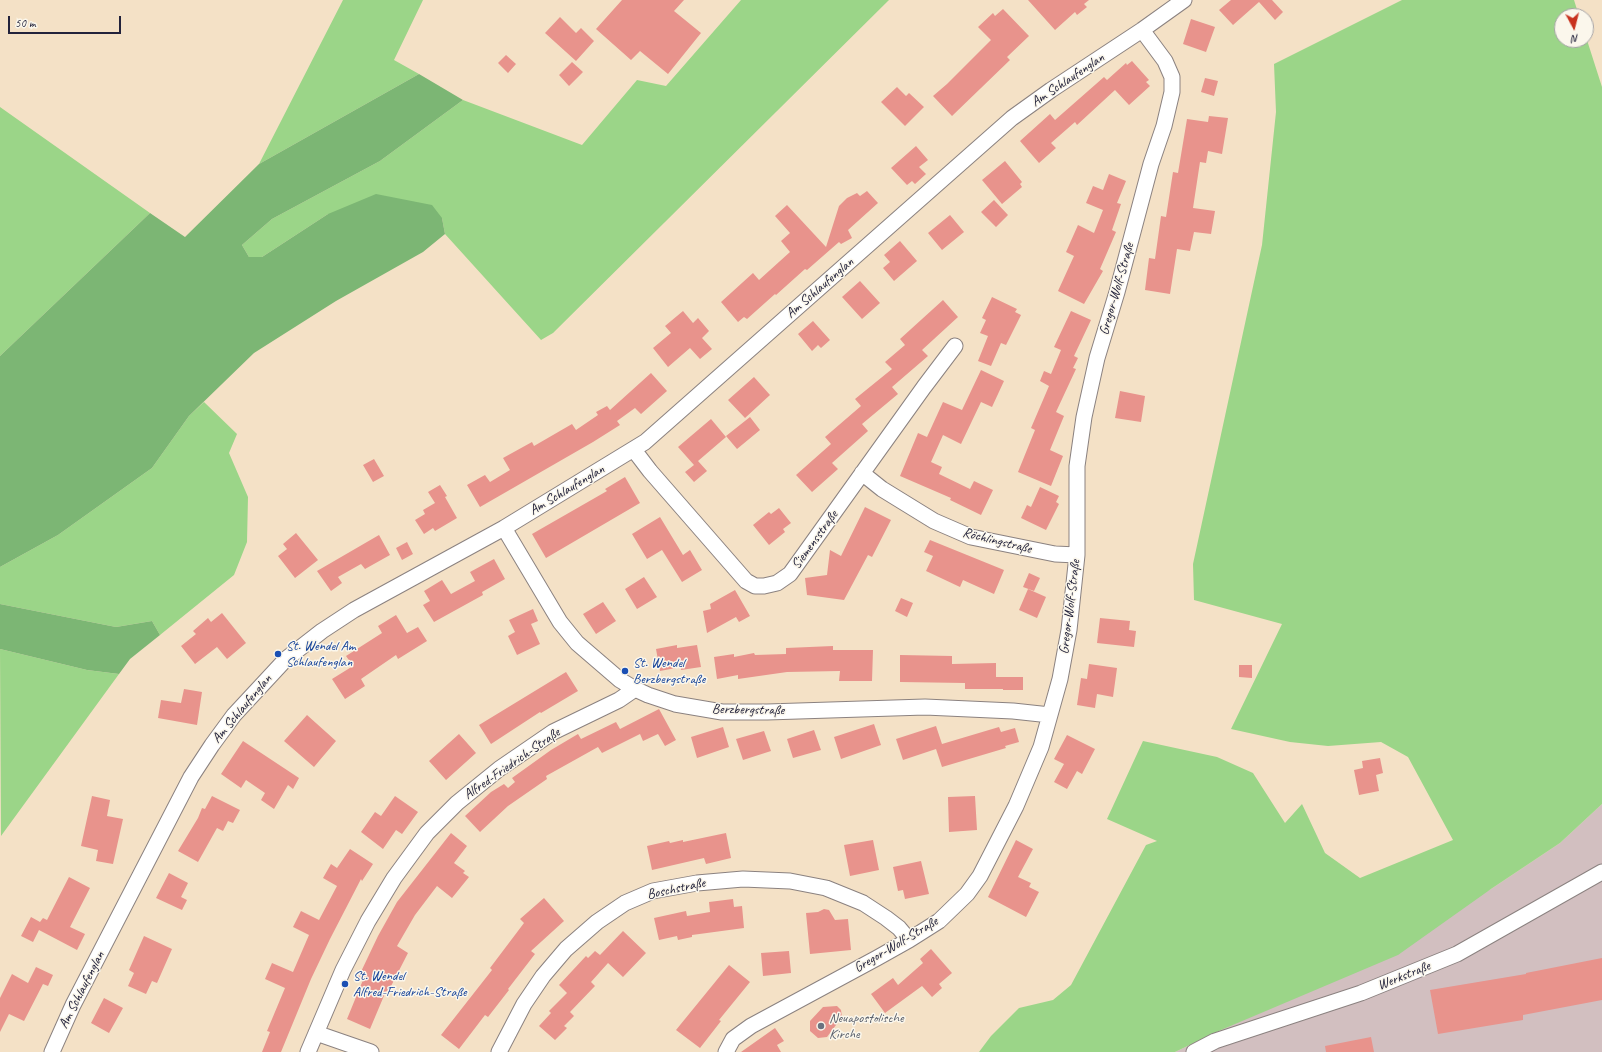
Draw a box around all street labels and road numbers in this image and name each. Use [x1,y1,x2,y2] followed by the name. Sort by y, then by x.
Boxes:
[1028,49,1108,111] street label: Am Schlaufenglan
[1096,241,1138,337] street label: Gregor-Wolf-Straße
[783,254,857,322] street label: Am Schlaufenglan
[526,461,608,519] street label: Am Schlaufenglan
[788,507,842,573] street label: Siemensstraße
[961,524,1033,558] street label: Röchlingstraße
[1056,559,1084,655] street label: Gregor-Wolf-Straße
[208,671,276,747] street label: Am Schlaufenglan
[712,701,784,719] street label: Berzbergstraße
[461,725,563,803] street label: Alfred-Friedrich-Straße
[645,875,707,903] street label: Boschstraße
[851,913,941,977] street label: Gregor-Wolf-Straße
[55,949,109,1031] street label: Am Schlaufenglan
[1375,958,1433,994] street label: Werkstraße

